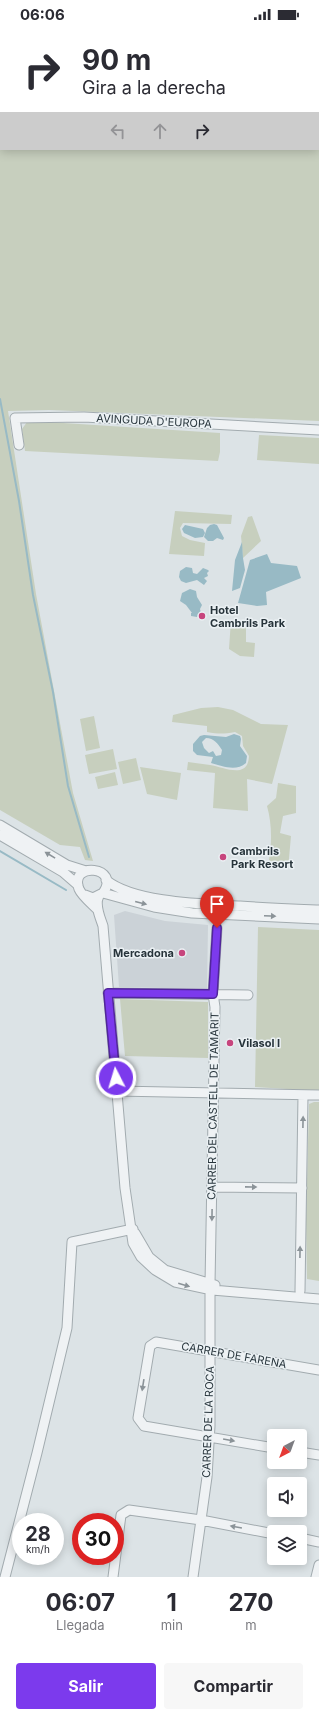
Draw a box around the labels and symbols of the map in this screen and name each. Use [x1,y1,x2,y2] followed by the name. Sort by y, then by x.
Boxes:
[96,411,213,431] street label: AVINGUDA D'EUROPA
[210,603,286,630] place label: Hotel Cambrils Park
[197,611,207,621] marker: Hotel Cambrils Park
[231,844,293,871] place label: Cambrils Park Resort
[44,852,56,859] one-way arrow
[218,852,228,862] marker: Cambrils Park Resort
[200,887,234,928] pin
[135,901,147,907] one-way arrow
[264,913,276,920] one-way arrow
[113,946,174,960] place label: Mercadona
[177,948,187,958] marker: Mercadona
[204,1012,222,1200] street label: CARRER DEL CASTELL DE TAMARIT
[238,1036,280,1050] place label: Vilasol I
[225,1038,235,1048] marker: Vilasol I
[95,1057,137,1099] position arrow
[300,1115,306,1128] one-way arrow
[245,1184,258,1190] one-way arrow
[208,1209,215,1221] one-way arrow
[297,1246,304,1258] one-way arrow
[178,1282,190,1288] one-way arrow
[180,1339,288,1371] street label: CARRER DE FARENA
[199,1365,217,1478] street label: CARRER DE LA ROCA
[140,1379,146,1391] one-way arrow
[267,1429,307,1469] north arrow
[223,1437,235,1443] one-way arrow
[72,1513,124,1565] speed limit sign: 30
[230,1523,242,1529] one-way arrow

